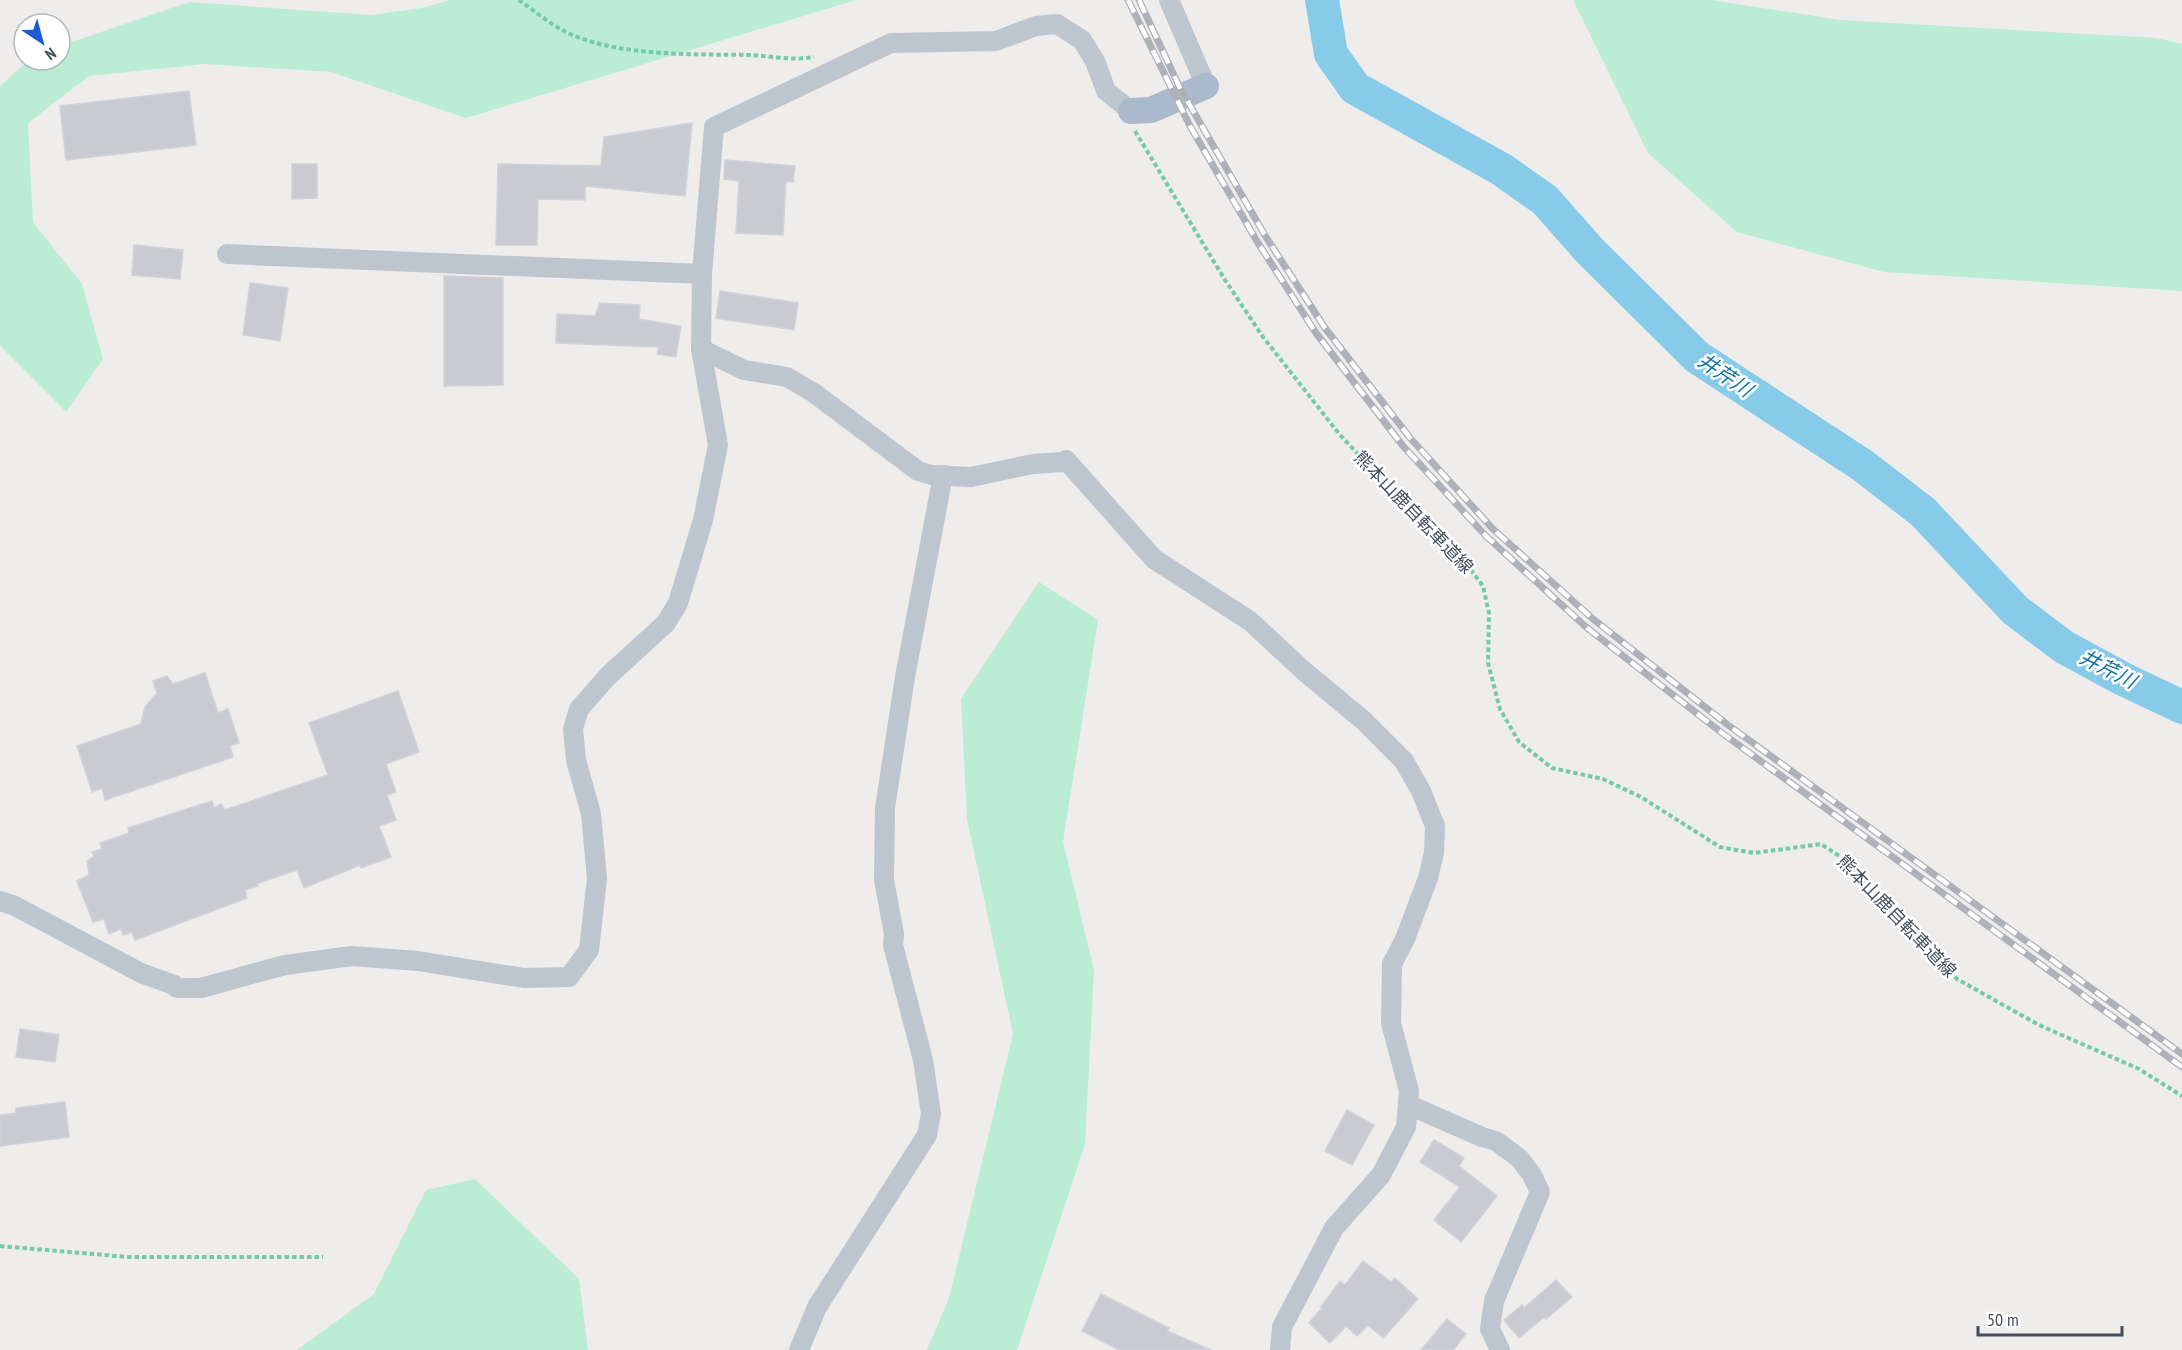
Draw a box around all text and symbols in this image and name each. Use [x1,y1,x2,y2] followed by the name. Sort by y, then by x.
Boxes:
[12,12,72,72] north arrow
[41,44,60,65] text: N
[1693,347,1759,404] water label: 井芹川
[1349,446,1479,578] street label: 熊本山鹿自転車道線
[2075,644,2142,695] water label: 井芹川
[1832,850,1962,982] street label: 熊本山鹿自転車道線
[1978,1299,2122,1337] scale bar
[1987,1308,2019,1331] text: 50 m

